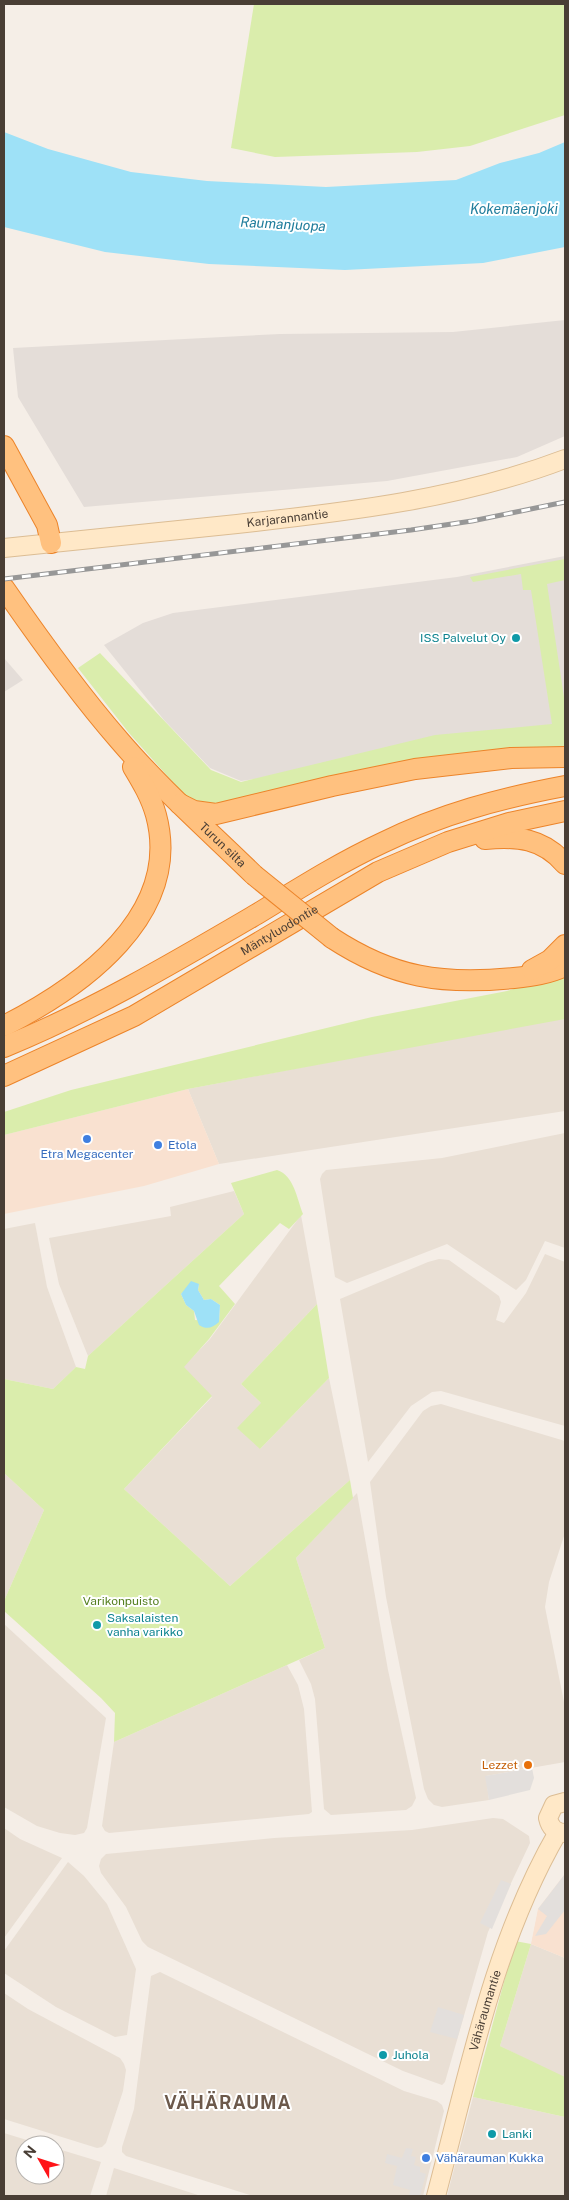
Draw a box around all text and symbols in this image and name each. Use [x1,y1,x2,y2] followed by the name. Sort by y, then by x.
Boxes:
[470,201,559,217] water label: Kokemäenjoki
[240,214,326,234] water label: Raumanjuopa
[246,506,329,530] street label: Karjarannantie
[420,631,507,645] place label: ISS Palvelut Oy
[510,632,522,644] marker: ISS Palvelut Oy
[196,820,249,870] street label: Turun silta
[238,902,321,958] street label: Mäntyluodontie
[81,1133,93,1145] marker: Etra Megacenter
[168,1138,197,1152] place label: Etola
[152,1139,164,1151] marker: Etola
[41,1147,134,1161] place label: Etra Megacenter
[83,1594,159,1608] park label: Varikonpuisto
[107,1611,183,1639] place label: Saksalaisten vanha varikko
[91,1619,103,1631] marker: Saksalaisten vanha varikko
[482,1758,518,1772] place label: Lezzet
[522,1759,534,1771] marker: Lezzet
[467,1968,504,2053] street label: Vähäraumantie
[393,2048,429,2062] place label: Juhola
[377,2049,389,2061] marker: Juhola
[164,2091,292,2113] district label: VÄHÄRAUMA
[502,2127,532,2141] place label: Lanki
[486,2128,498,2140] marker: Lanki
[15,2135,65,2185] north arrow
[20,2143,40,2161] text: N
[436,2151,544,2165] place label: Vähärauman Kukka
[420,2152,432,2164] marker: Vähärauman Kukka

